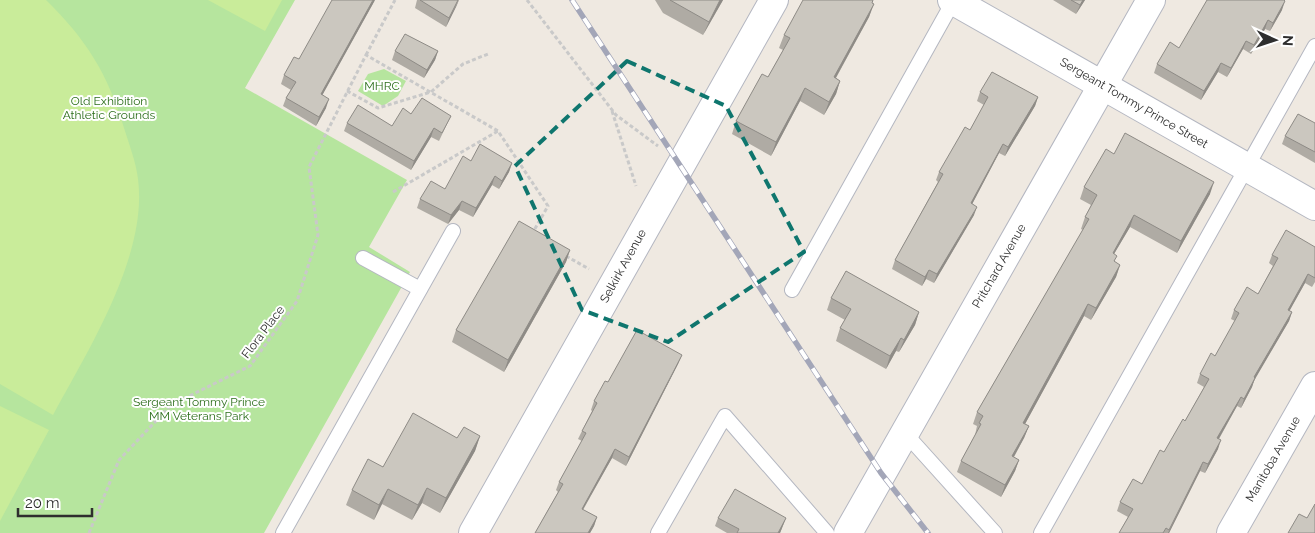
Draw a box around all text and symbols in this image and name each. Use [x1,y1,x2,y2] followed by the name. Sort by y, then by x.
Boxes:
[1250,15,1300,65] north arrow
[1280,35,1296,46] text: N
[1058,55,1210,151] street label: Sergeant Tommy Prince Street
[364,79,400,93] park label: MHRC
[63,94,155,122] park label: Old Exhibition Athletic Grounds
[969,222,1029,310] street label: Pritchard Avenue
[597,227,649,305] street label: Selkirk Avenue
[239,303,287,361] street label: Flora Place
[133,395,265,423] park label: Sergeant Tommy Prince MM Veterans Park
[1243,414,1303,504] street label: Manitoba Avenue
[18,486,91,518] scale bar
[25,494,60,512] text: 20 m

